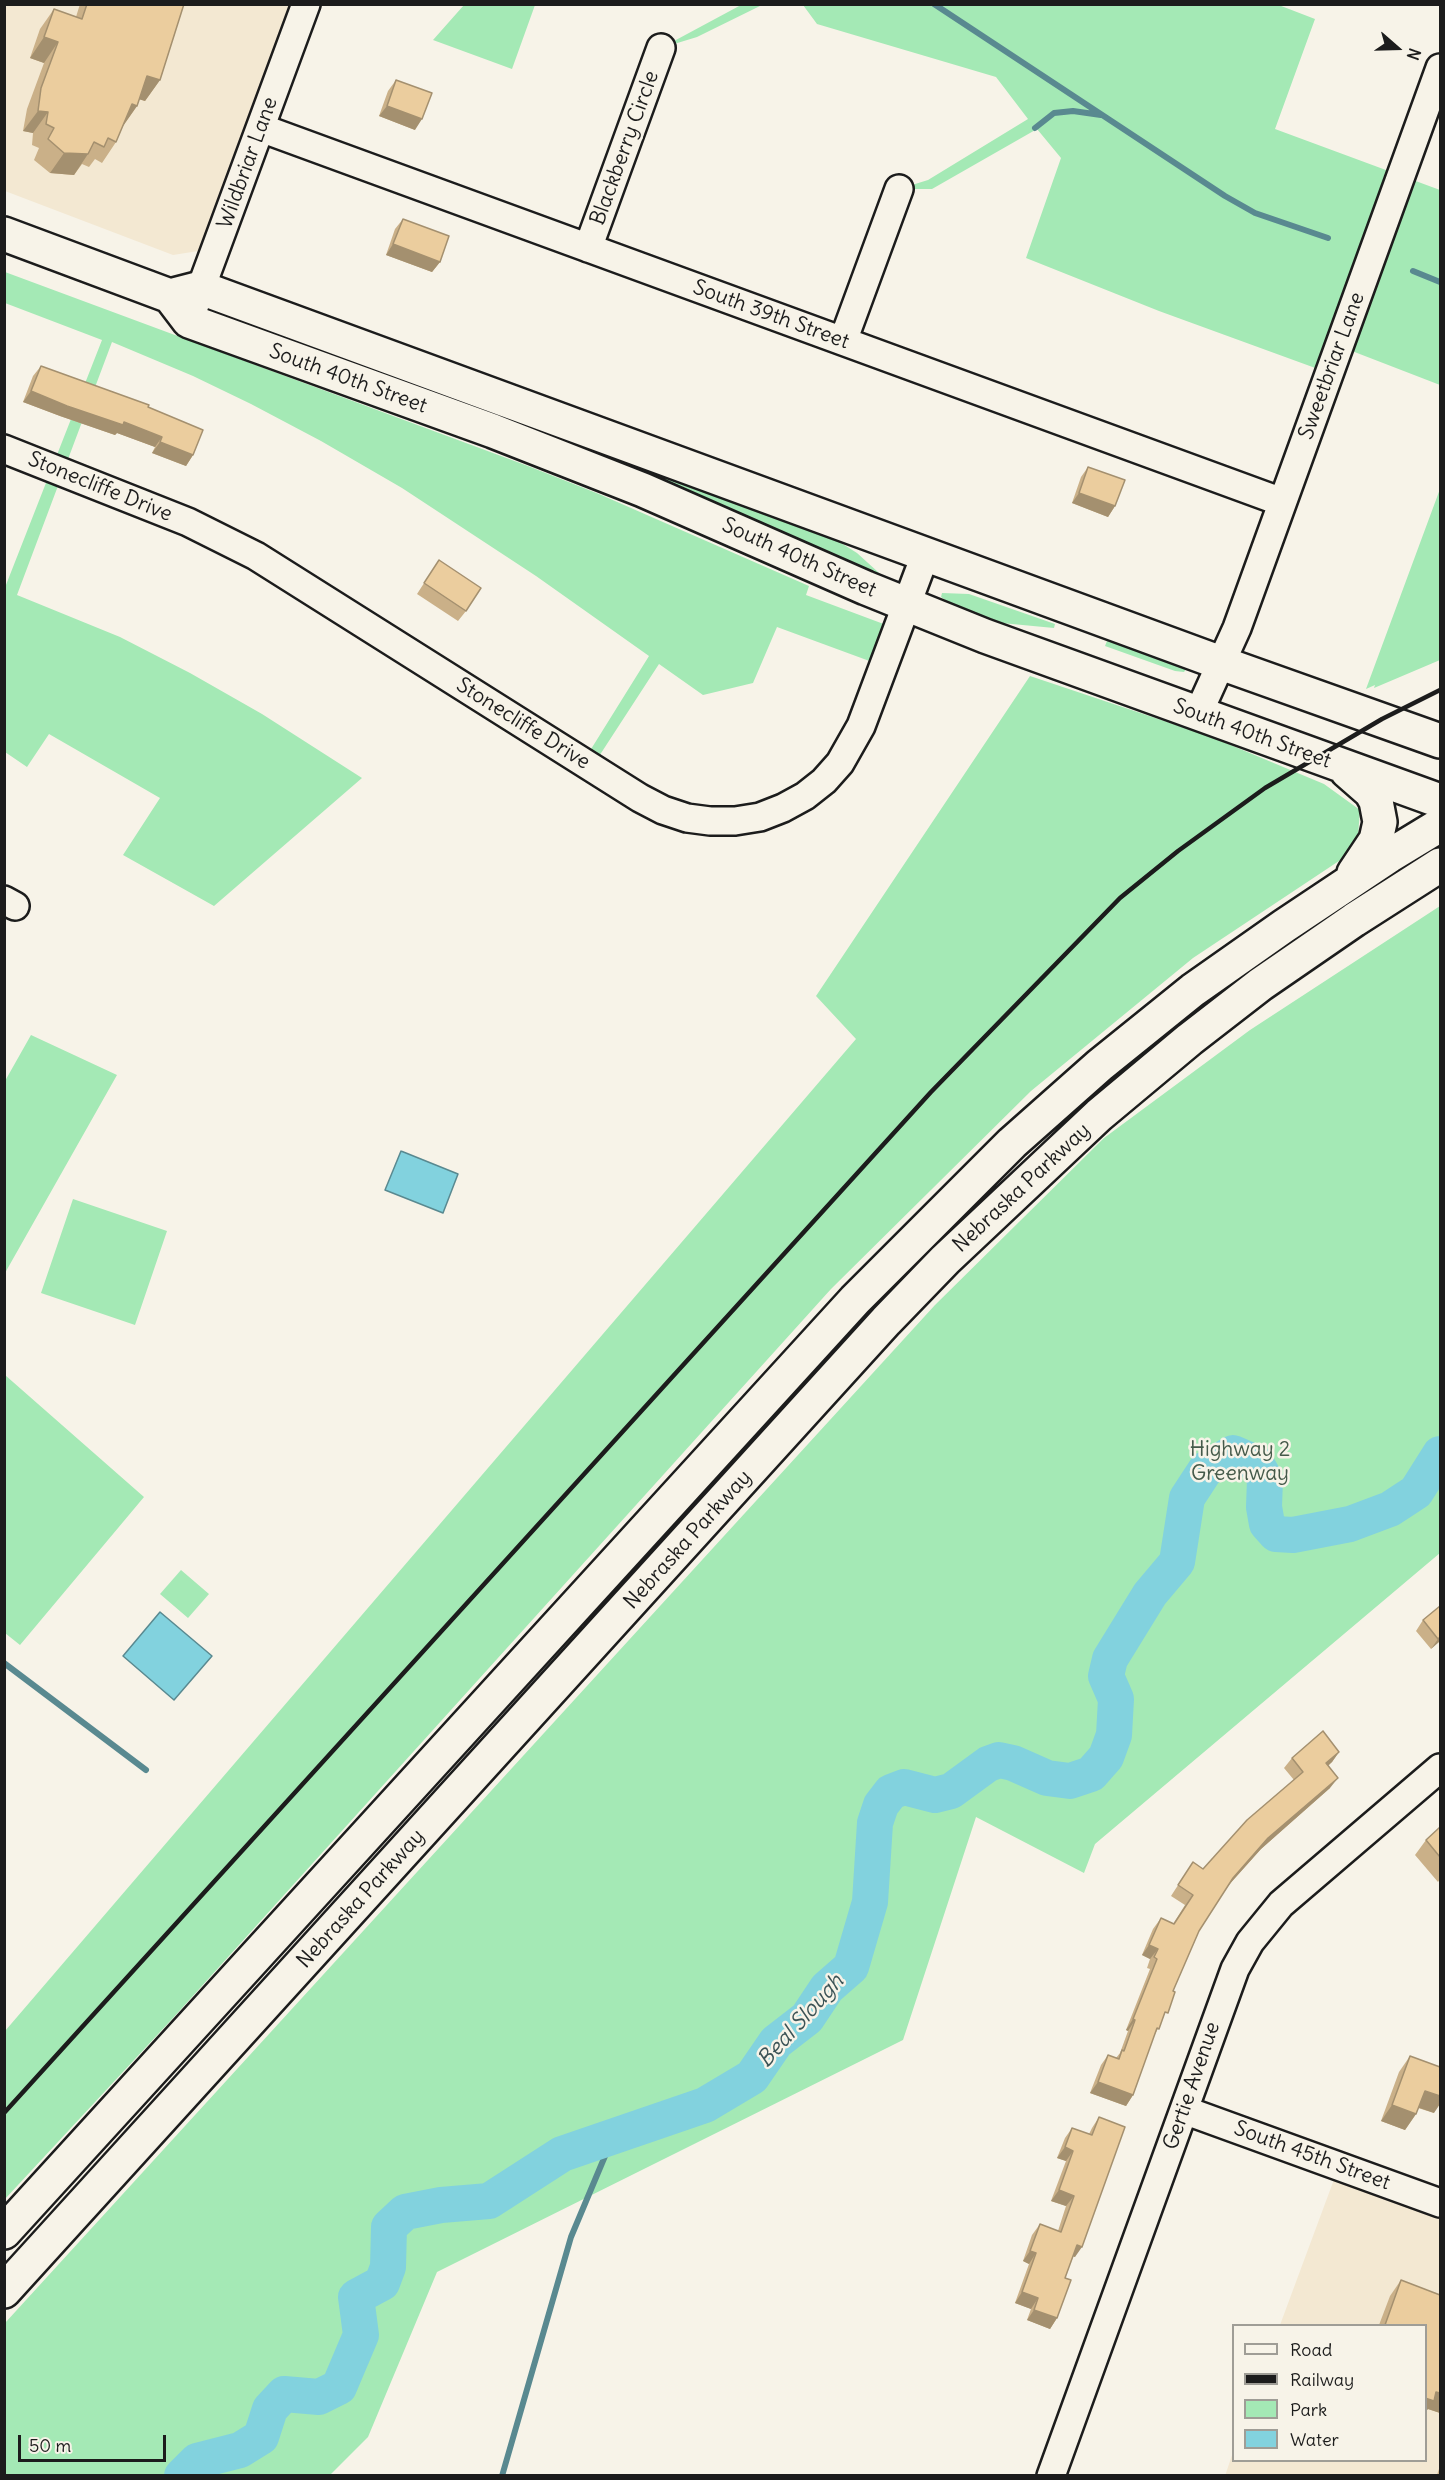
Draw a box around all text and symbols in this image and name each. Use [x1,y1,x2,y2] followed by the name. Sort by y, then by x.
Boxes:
[1367,18,1427,78] north arrow
[1403,46,1425,63] text: N
[585,67,665,229] street label: Blackberry Circle
[213,94,283,232] street label: Wildbriar Lane
[690,275,852,355] street label: South 39th Street
[1294,289,1370,443] street label: Sweetbriar Lane
[266,339,430,419] street label: South 40th Street
[24,447,176,527] street label: Stonecliffe Drive
[718,513,880,603] street label: South 40th Street
[451,673,595,775] street label: Stonecliffe Drive
[1170,694,1334,774] street label: South 40th Street
[948,1118,1096,1258] street label: Nebraska Parkway
[1190,1437,1290,1487] park label: Highway 2 Greenway
[619,1465,757,1615] street label: Nebraska Parkway
[292,1824,430,1974] street label: Nebraska Parkway
[752,1969,850,2073] water label: Beal Slough
[1158,2019,1226,2153] street label: Gertie Avenue
[1230,2116,1394,2196] street label: South 45th Street
[1232,2324,1427,2462] legend
[1290,2338,1332,2361] text: Road
[1290,2368,1354,2391] text: Railway
[1290,2398,1327,2421] text: Park
[21,2423,170,2461] scale bar
[1290,2428,1339,2451] text: Water
[29,2434,71,2457] text: 50 m

